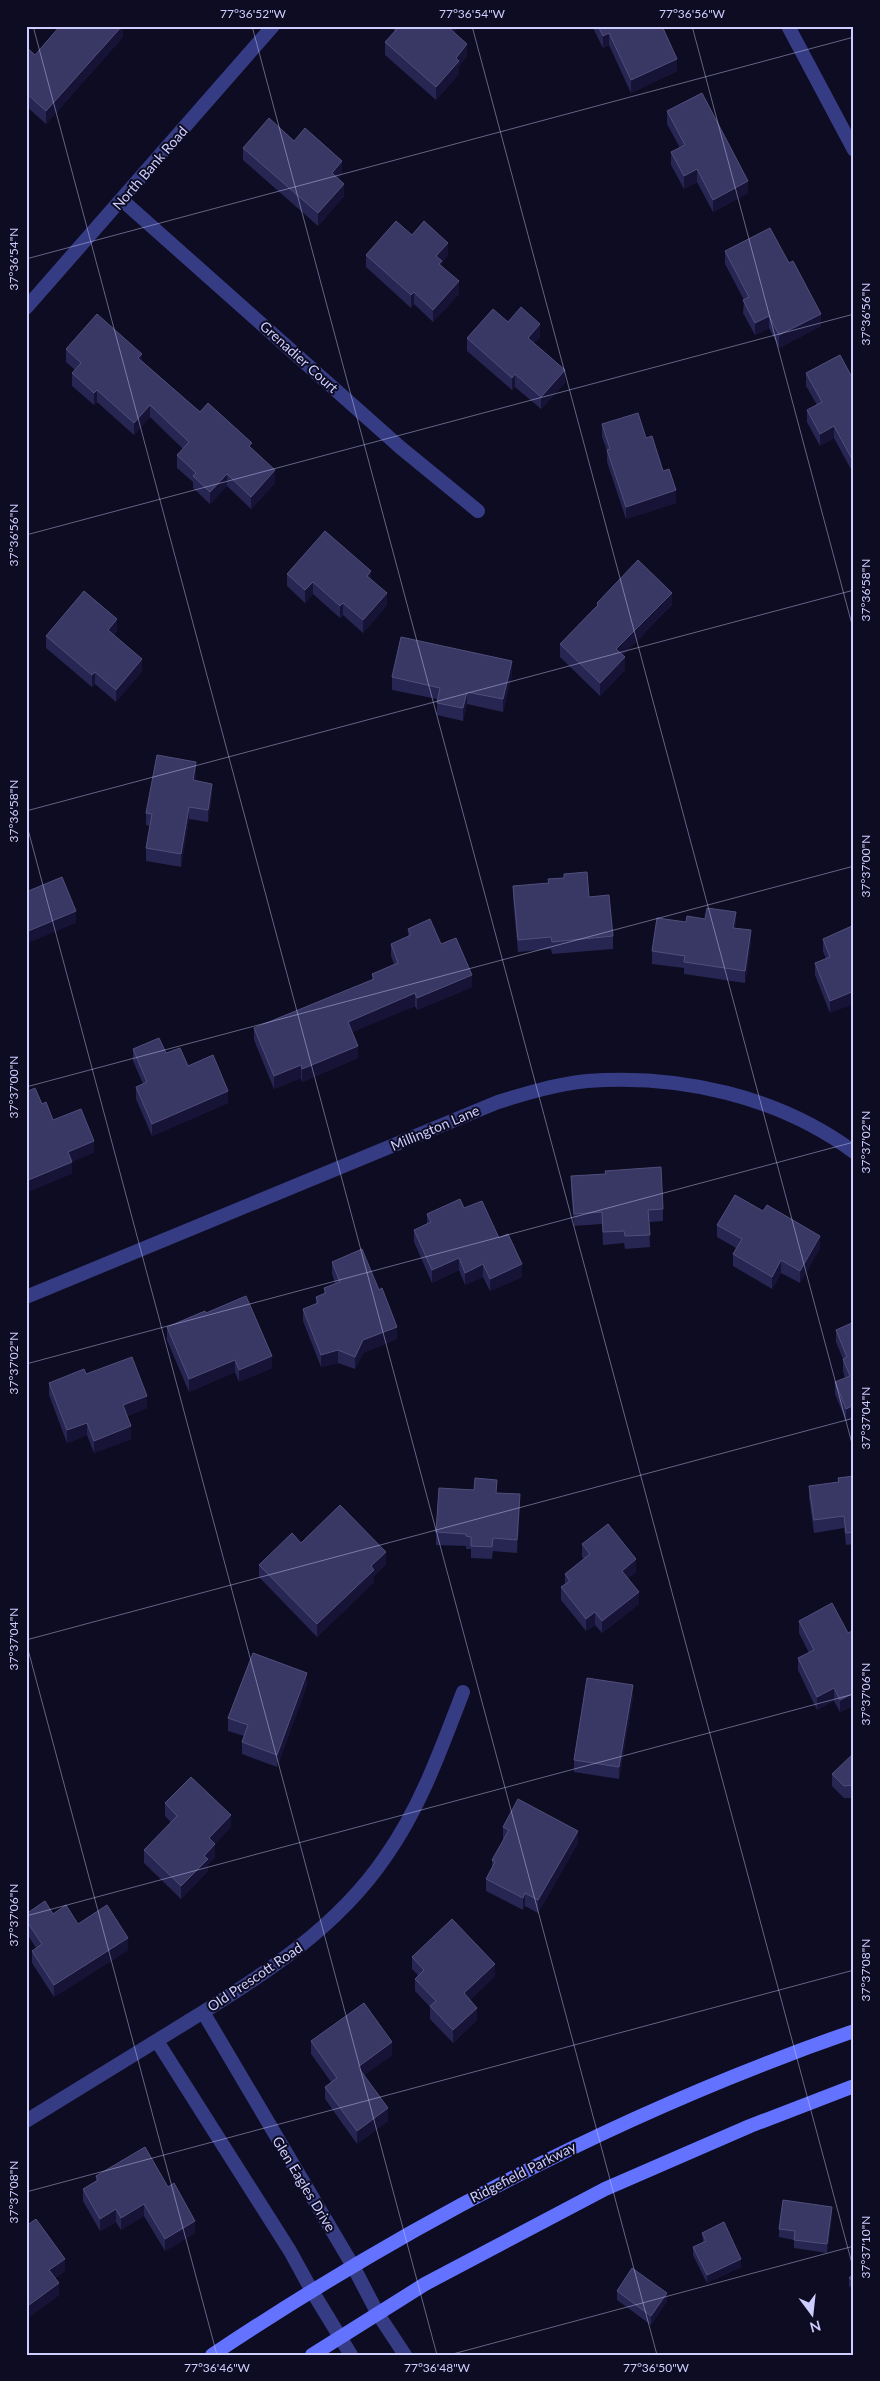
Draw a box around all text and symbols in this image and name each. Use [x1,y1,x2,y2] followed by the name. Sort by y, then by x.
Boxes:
[220,6,287,21] text: 77°36'52"W
[439,6,506,21] text: 77°36'54"W
[659,6,726,21] text: 77°36'56"W
[109,122,191,213] street label: North Bank Road
[6,228,21,290] text: 37°36'54"N
[858,283,873,345] text: 37°36'56"N
[257,317,342,396] street label: Grenadier Court
[6,504,21,566] text: 37°36'56"N
[858,559,873,621] text: 37°36'58"N
[6,780,21,842] text: 37°36'58"N
[858,835,873,897] text: 37°37'00"N
[6,1056,21,1118] text: 37°37'00"N
[388,1101,482,1154] street label: Millington Lane
[858,1111,873,1173] text: 37°37'02"N
[6,1332,21,1394] text: 37°37'02"N
[858,1387,873,1449] text: 37°37'04"N
[6,1608,21,1670] text: 37°37'04"N
[858,1663,873,1725] text: 37°37'06"N
[6,1884,21,1946] text: 37°37'06"N
[204,1939,305,2015] street label: Old Prescott Road
[858,1939,873,2001] text: 37°37'08"N
[269,2133,340,2235] street label: Glen Eagles Drive
[467,2137,579,2206] street label: Ridgefield Parkway
[6,2161,21,2223] text: 37°37'08"N
[858,2216,873,2278] text: 37°37'10"N
[788,2288,838,2338] north arrow
[808,2317,823,2337] text: N
[184,2360,251,2375] text: 77°36'46"W
[404,2360,471,2375] text: 77°36'48"W
[623,2360,690,2375] text: 77°36'50"W

